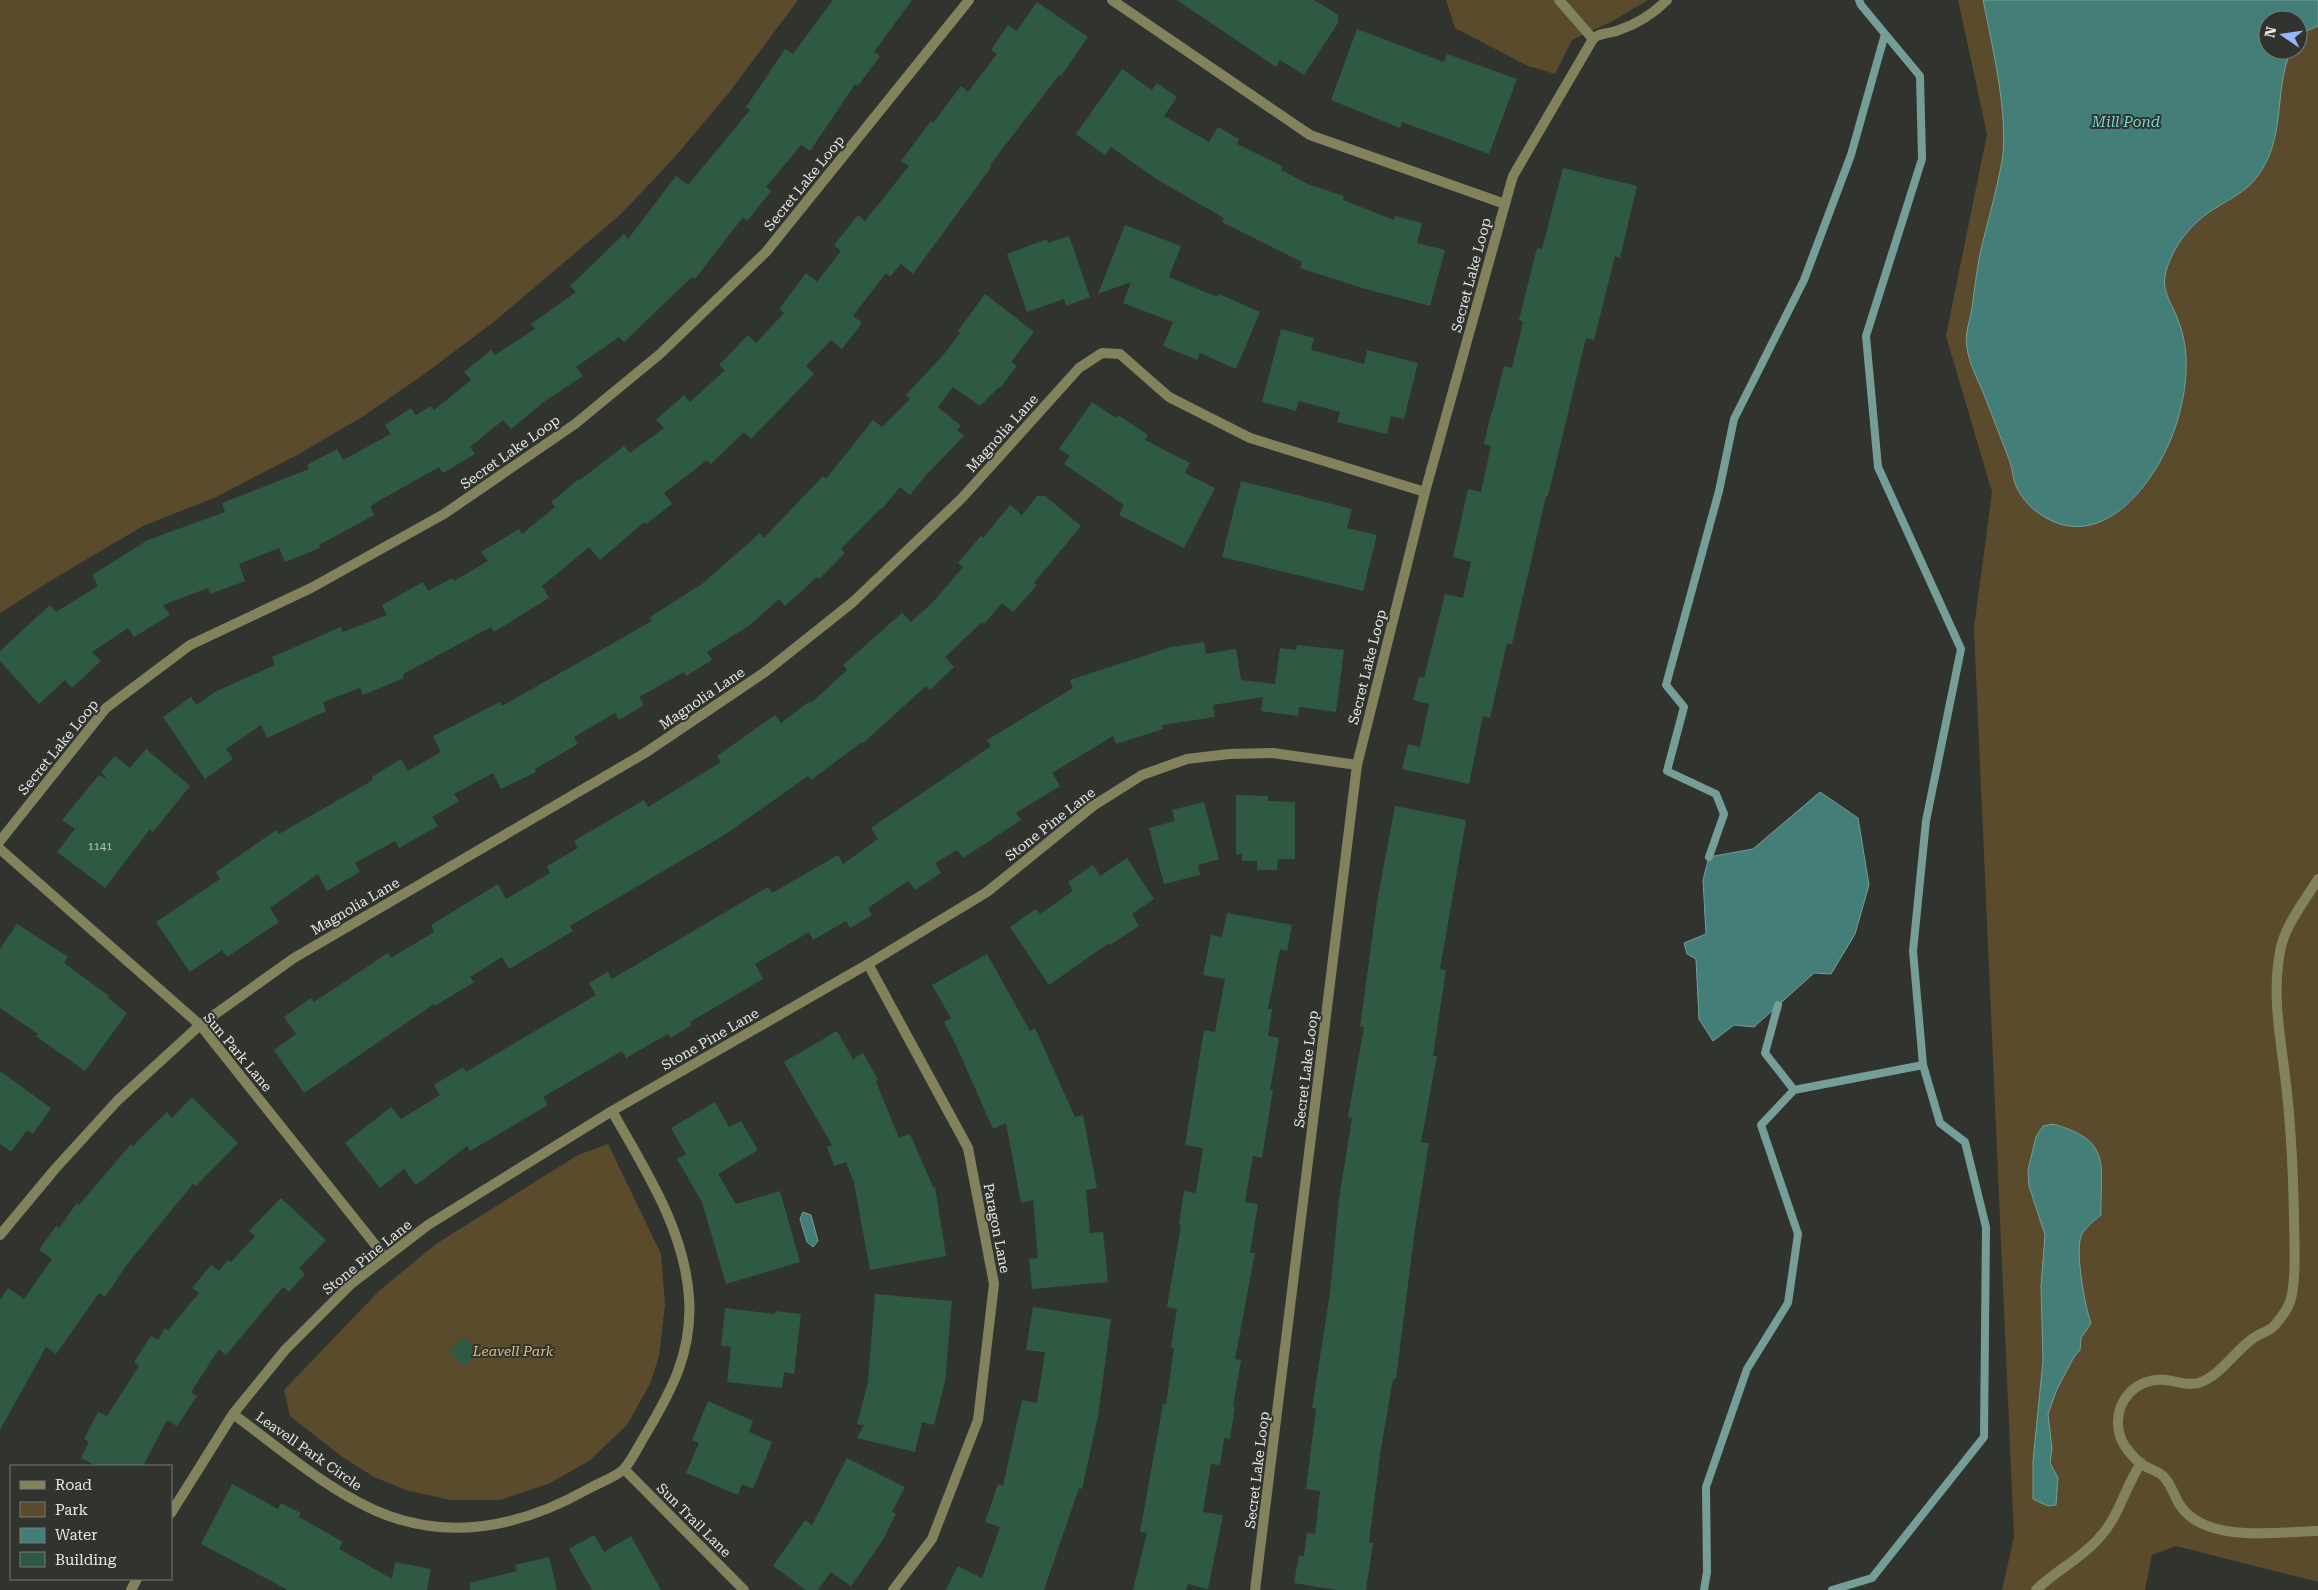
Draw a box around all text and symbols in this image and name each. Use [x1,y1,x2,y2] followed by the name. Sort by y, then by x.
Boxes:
[2258,10,2308,60] north arrow
[2261,25,2279,39] text: N
[2091,113,2160,131] water label: Mill Pond
[761,132,847,234] street label: Secret Lake Loop
[1448,216,1494,334] street label: Secret Lake Loop
[963,390,1041,475] street label: Magnolia Lane
[457,412,563,492] street label: Secret Lake Loop
[1345,608,1389,726] street label: Secret Lake Loop
[656,663,748,732] street label: Magnolia Lane
[15,696,101,798] street label: Secret Lake Loop
[1002,784,1098,864] street label: Stone Pine Lane
[88,840,112,853] house number: 1141
[308,874,402,938] street label: Magnolia Lane
[659,1005,762,1073] street label: Stone Pine Lane
[201,1010,276,1095] street label: Sun Park Lane
[1291,1010,1321,1128] street label: Secret Lake Loop
[980,1182,1014,1275] street label: Paragon Lane
[319,1216,415,1298] street label: Stone Pine Lane
[472,1343,554,1359] park label: Leavell Park
[253,1408,365,1494] street label: Leavell Park Circle
[1242,1411,1272,1529] street label: Secret Lake Loop
[10,1465,172,1580] legend
[55,1476,92,1494] text: Road
[654,1480,734,1560] street label: Sun Trail Lane
[55,1501,89,1519] text: Park
[55,1526,97,1544] text: Water
[55,1551,117,1569] text: Building

